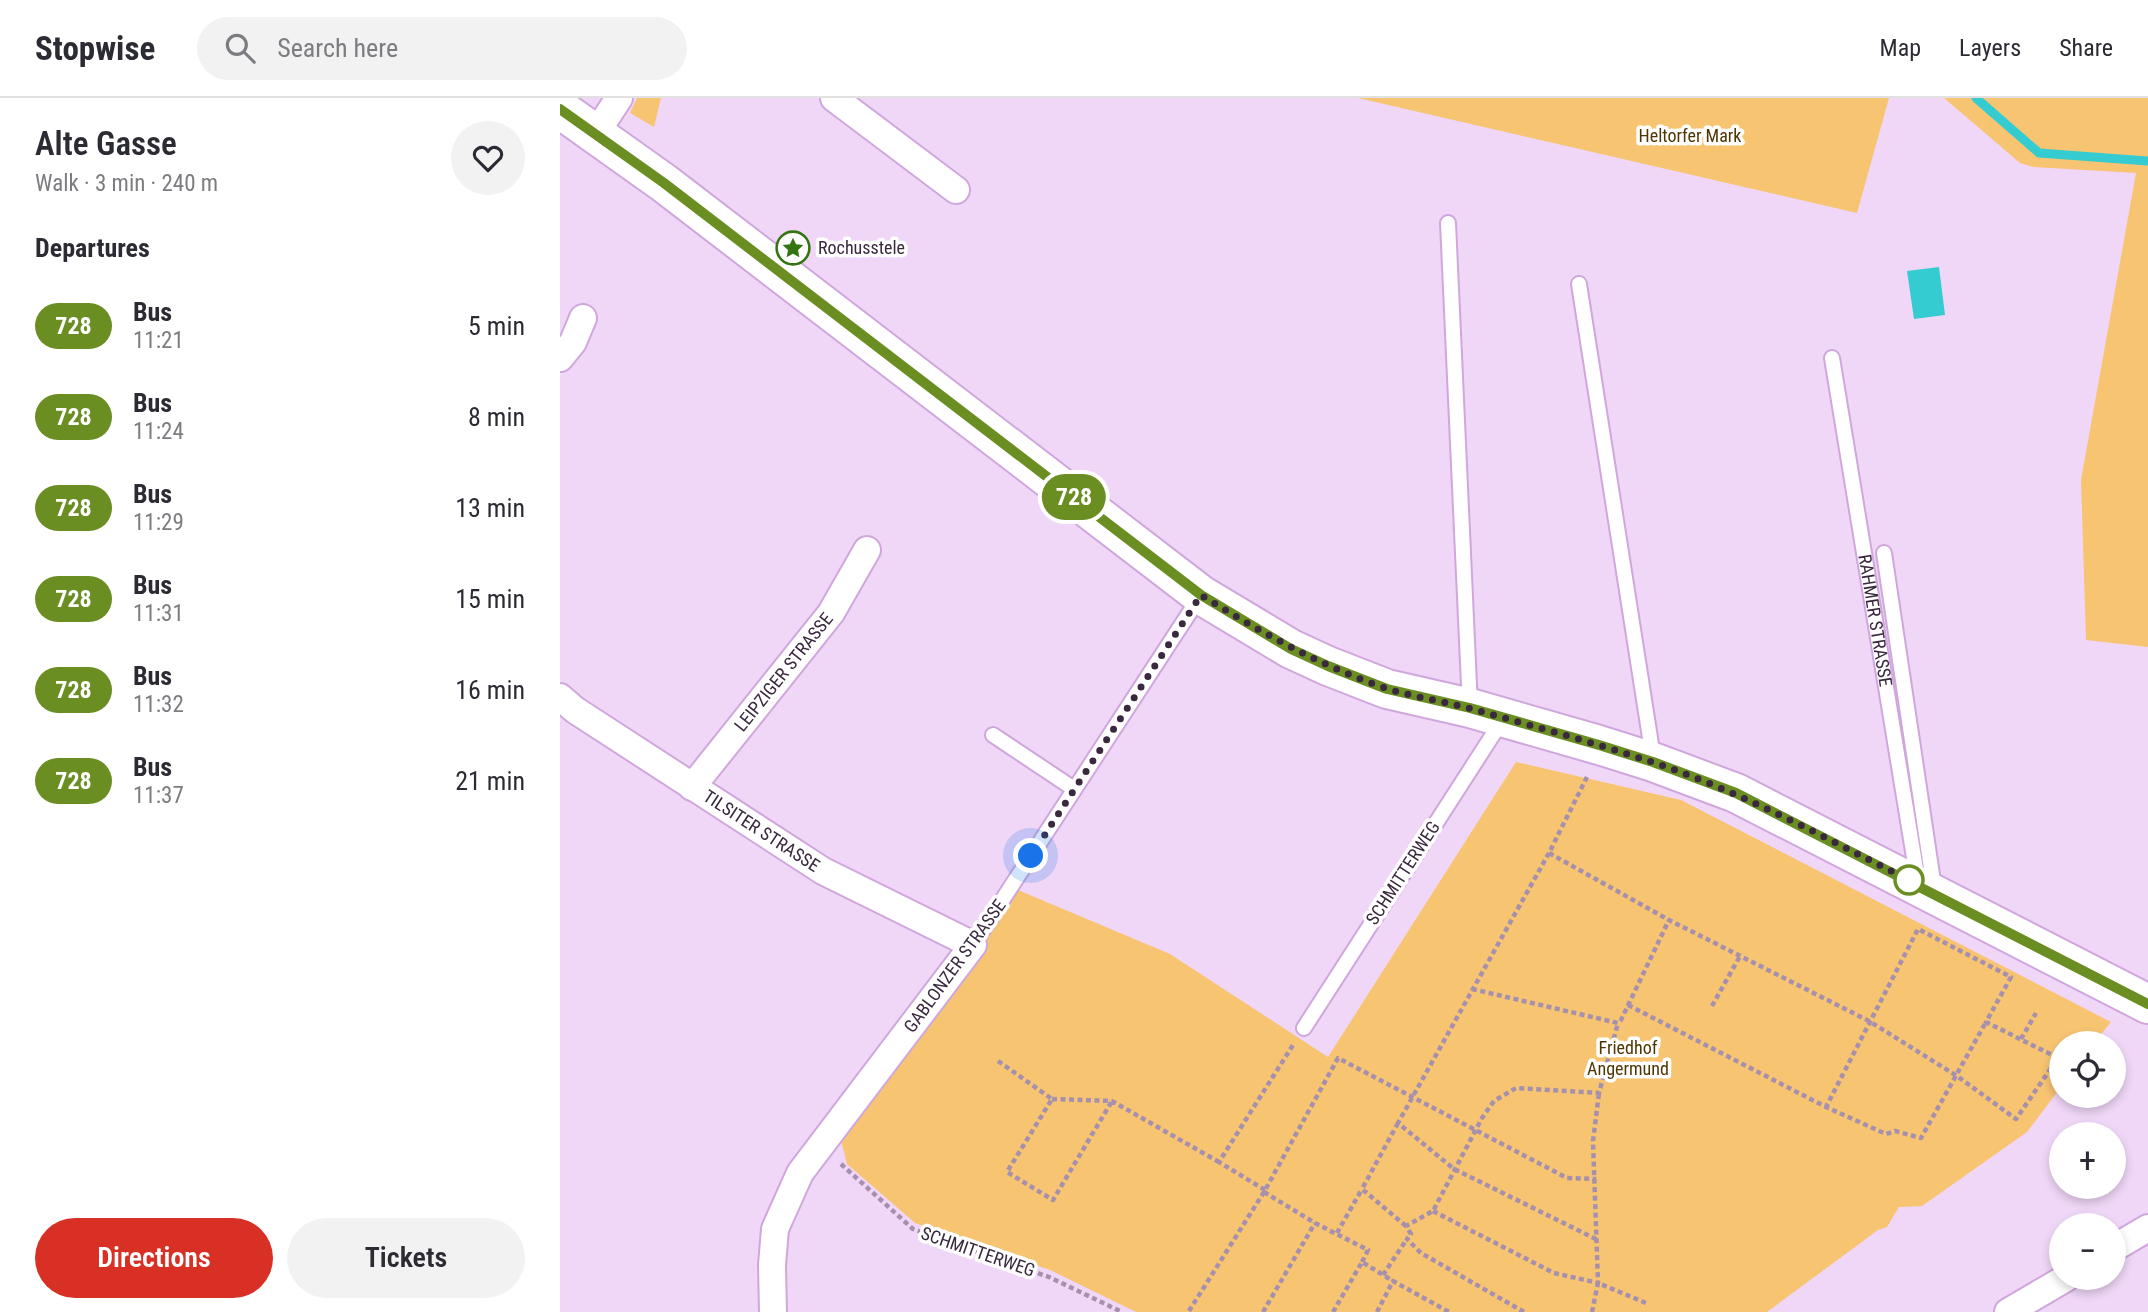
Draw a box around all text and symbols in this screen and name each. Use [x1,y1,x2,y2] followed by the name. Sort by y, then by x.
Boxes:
[197,17,687,80] search box
[35,29,155,68] text: Stopwise
[221,29,259,67] icon: search
[277,33,398,63] text: Search here
[1880,34,1921,62] text: Map
[1959,34,2021,62] text: Layers
[2059,34,2113,62] text: Share
[451,121,525,195] button: heart
[35,124,177,163] text: Alte Gasse
[1639,125,1741,146] park label: Heltorfer Mark
[35,170,218,197] text: Walk · 3 min · 240 m
[774,229,812,267] place icon: Rochusstele
[35,233,150,263] text: Departures
[818,237,905,258] place label: Rochusstele
[133,297,172,327] text: Bus
[468,311,525,341] text: 5 min
[55,312,92,340] text: 728
[133,327,184,354] text: 11:21
[133,388,172,418] text: Bus
[468,402,525,432] text: 8 min
[55,403,92,431] text: 728
[133,418,184,445] text: 11:24
[1034,474,1114,520] line badge: 728
[133,479,172,509] text: Bus
[1056,483,1092,511] text: 728
[455,493,525,523] text: 13 min
[55,494,92,522] text: 728
[133,509,184,536] text: 11:29
[1854,553,1897,688] street label: RAHMER STRASSE
[133,570,172,600] text: Bus
[455,584,525,614] text: 15 min
[55,585,92,613] text: 728
[133,600,184,627] text: 11:31
[730,608,837,735] street label: LEIPZIGER STRASSE
[133,661,172,691] text: Bus
[455,675,525,705] text: 16 min
[55,676,92,704] text: 728
[133,691,184,718] text: 11:32
[133,752,172,782] text: Bus
[455,766,525,796] text: 21 min
[55,767,92,795] text: 728
[133,782,184,809] text: 11:37
[700,785,824,876] street label: TILSITER STRASSE
[1361,817,1444,928] street label: SCHMITTERWEG
[1013,838,1048,873] your location
[1894,865,1924,895] unlabelled marker
[899,895,1010,1036] street label: GABLONZER STRASSE
[2049,1031,2126,1290] map controls
[2049,1031,2126,1108] button: locate
[1587,1037,1669,1079] park label: Friedhof Angermund
[2049,1122,2126,1199] button: +
[2049,1213,2126,1290] button: −
[35,1218,273,1298] button: Directions
[287,1218,525,1298] button: Tickets
[918,1222,1038,1281] street label: SCHMITTERWEG

